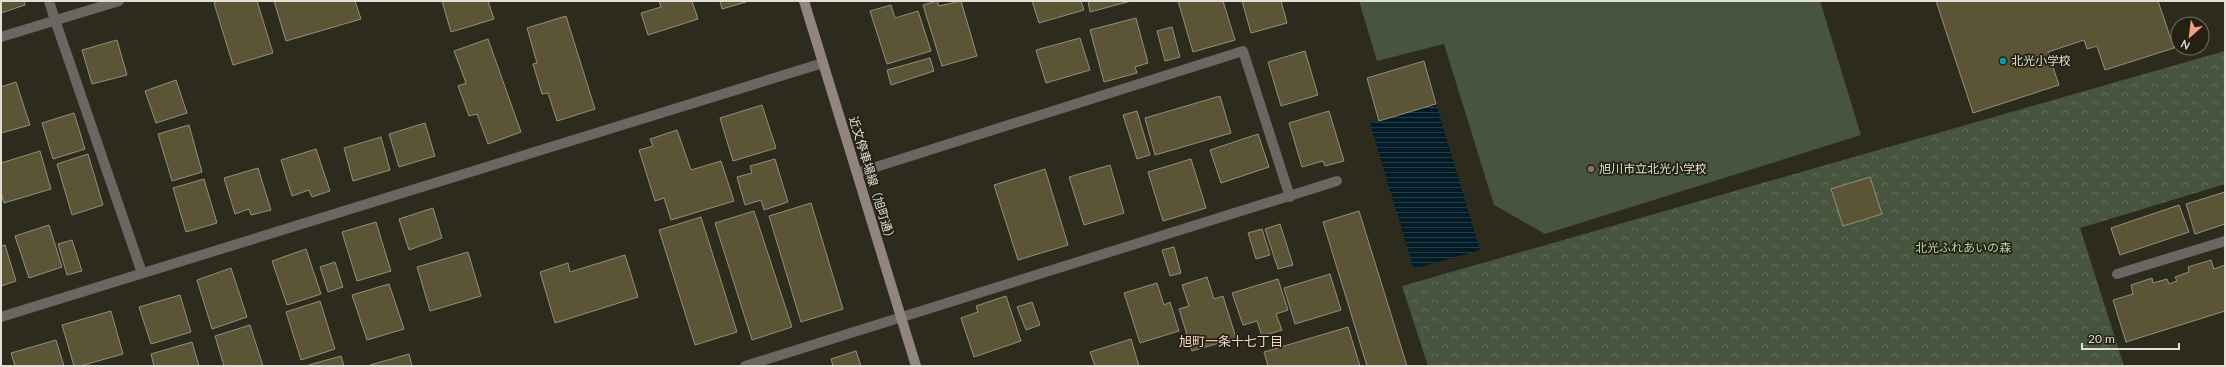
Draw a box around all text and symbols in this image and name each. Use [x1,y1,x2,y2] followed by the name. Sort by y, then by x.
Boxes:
[2170,16,2210,56] north arrow
[2178,38,2192,53] text: N
[2011,53,2071,68] place label: 北光小学校
[1998,56,2008,66] marker: 北光小学校
[846,115,899,245] street label: 近文停車場線（旭町通）
[1599,161,1707,176] place label: 旭川市立北光小学校
[1586,164,1596,174] marker: 旭川市立北光小学校
[1915,240,2011,255] park label: 北光ふれあいの森
[2082,325,2179,351] scale bar
[2088,331,2115,346] text: 20 m
[1179,333,1283,349] district label: 旭町一条十七丁目

